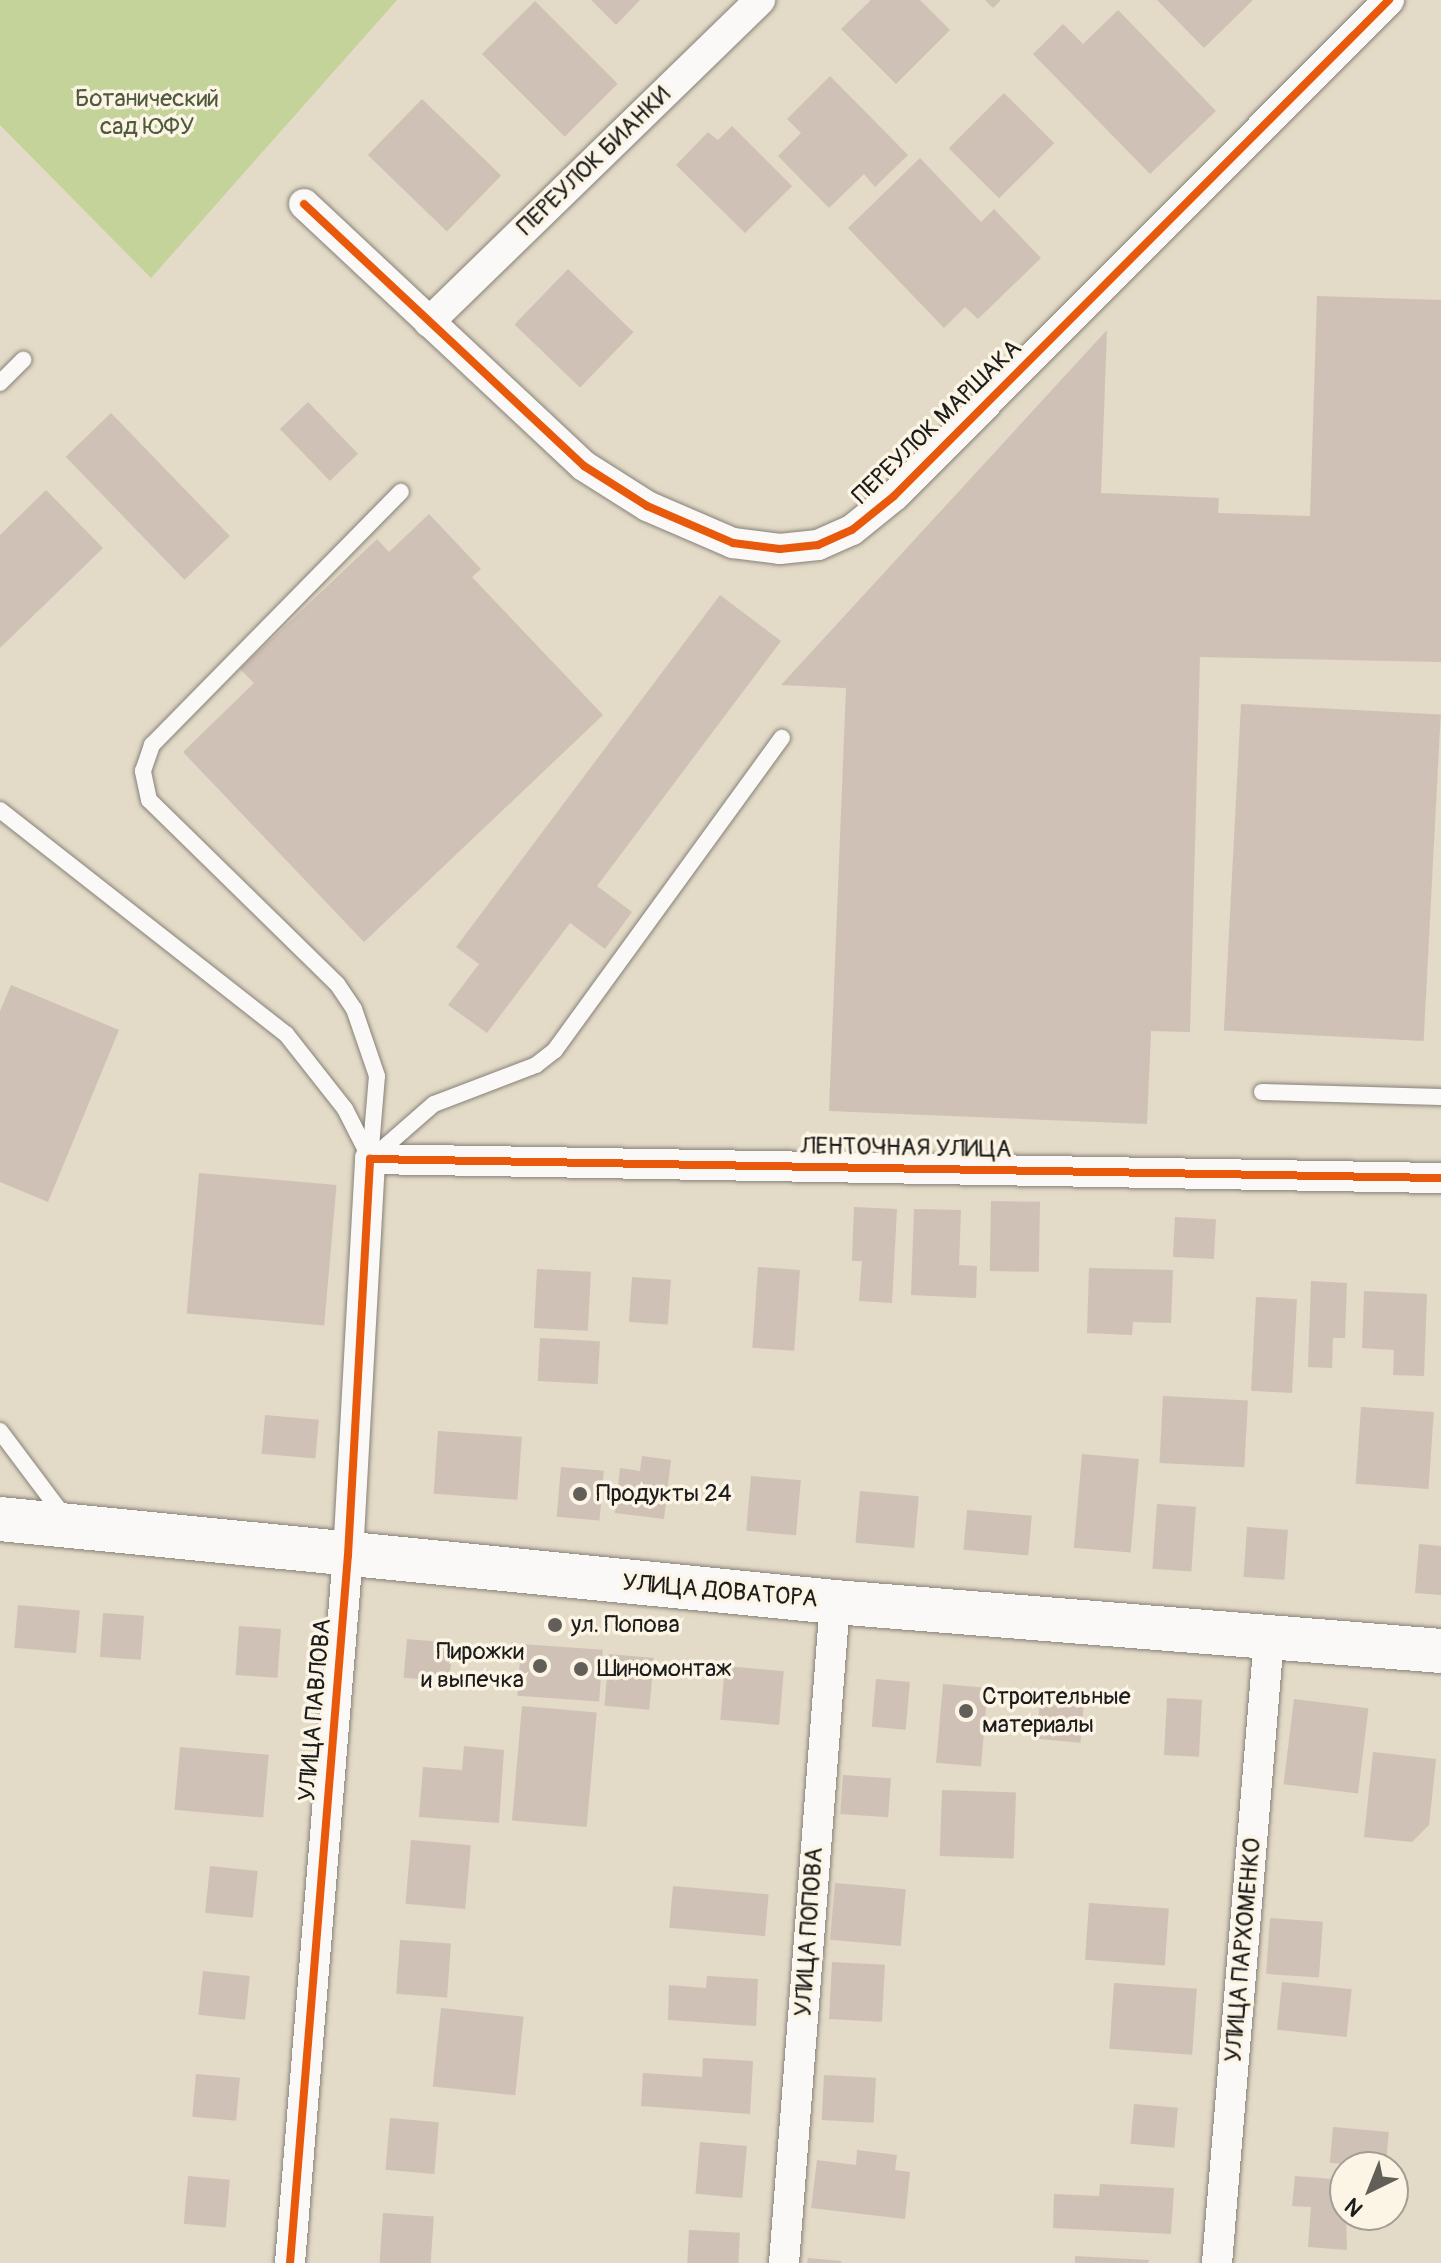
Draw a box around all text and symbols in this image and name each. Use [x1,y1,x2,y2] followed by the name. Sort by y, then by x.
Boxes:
[511,80,677,242] street label: ПЕРЕУЛОК БИАНКИ
[75,85,219,141] park label: Ботанический сад ЮФУ
[847,334,1027,510] street label: ПЕРЕУЛОК МАРШАКА
[800,1132,1012,1164] street label: ЛЕНТОЧНАЯ УЛИЦА
[596,1480,732,1508] place label: Продукты 24
[571,1485,589,1503] marker: Продукты 24
[621,1568,819,1614] street label: УЛИЦА ДОВАТОРА
[571,1611,680,1639] place label: ул. Попова
[546,1616,564,1634] marker: ул. Попова
[293,1617,337,1803] street label: УЛИЦА ПАВЛОВА
[421,1638,524,1694] place label: Пирожки и выпечка
[597,1655,731,1683] place label: Шиномонтаж
[531,1657,549,1675] marker: Пирожки и выпечка
[572,1660,590,1678] marker: Шиномонтаж
[982,1683,1130,1739] place label: Строительные материалы
[957,1702,975,1720] marker: Строительные материалы
[1219,1837,1267,2063] street label: УЛИЦА ПАРХОМЕНКО
[789,1846,829,2018] street label: УЛИЦА ПОПОВА
[1329,2151,1409,2231] north arrow
[1339,2192,1369,2222] text: N

